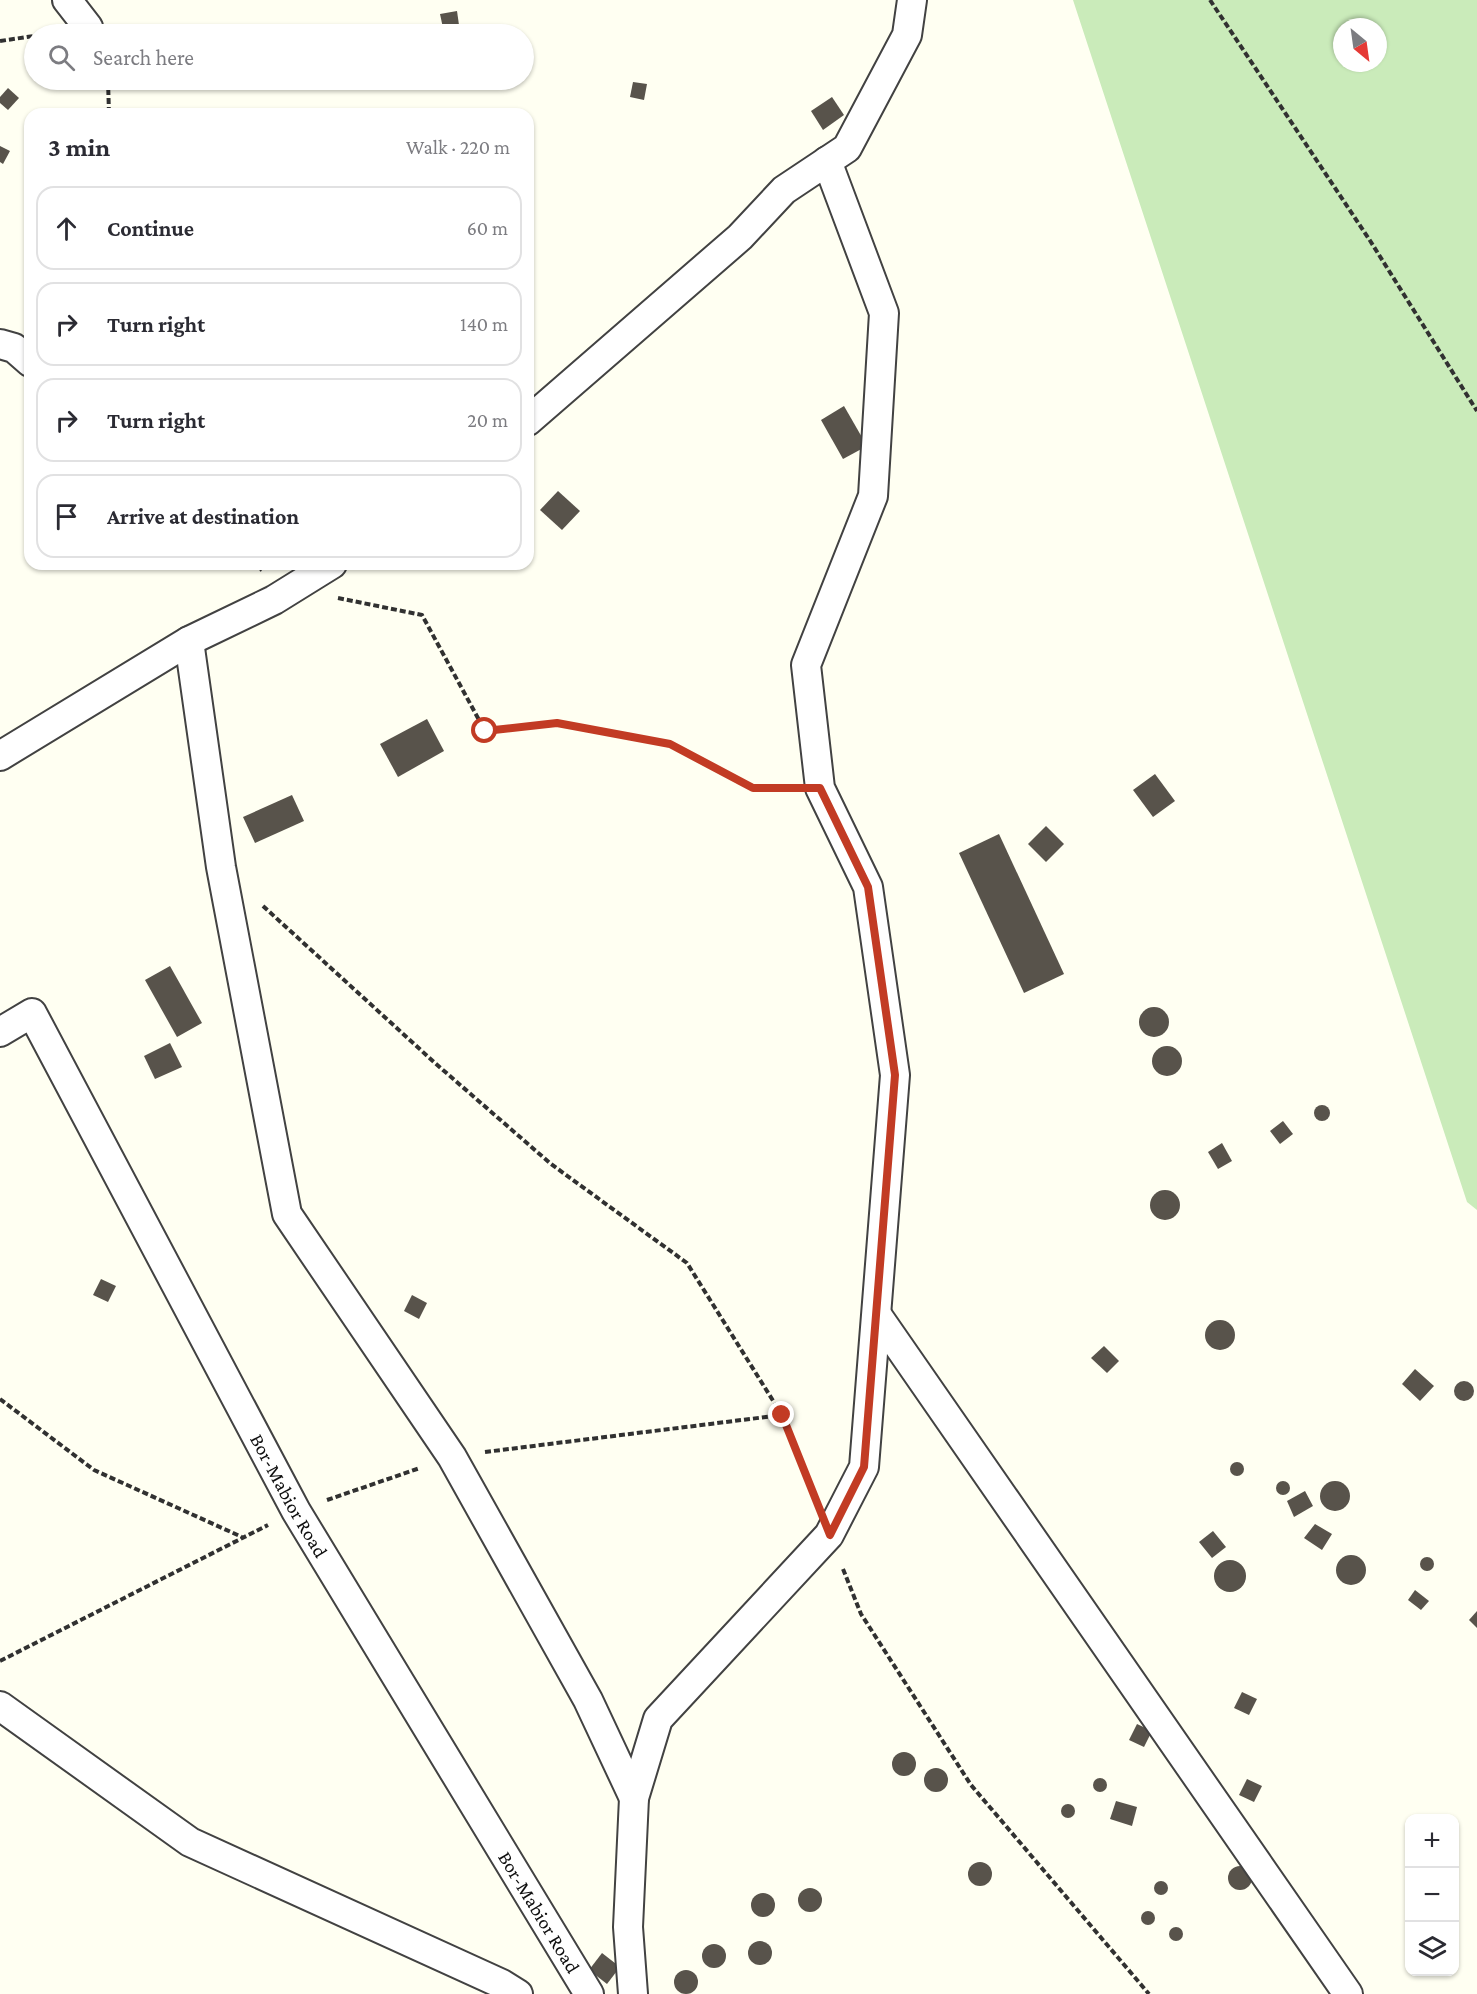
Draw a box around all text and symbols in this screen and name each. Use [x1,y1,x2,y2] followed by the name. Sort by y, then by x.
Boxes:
[1333,18,1387,72] north arrow
[24,24,534,90] search box
[45,41,78,74] icon: search
[93,45,194,70] text: Search here
[48,133,110,162] text: 3 min
[406,136,510,158] text: Walk · 220 m
[50,212,83,245] icon: ahead
[107,216,194,241] text: Continue
[467,217,508,239] text: 60 m
[50,308,83,341] icon: right
[107,312,205,337] text: Turn right
[460,313,508,335] text: 140 m
[50,404,83,437] icon: right
[107,408,205,433] text: Turn right
[467,409,508,431] text: 20 m
[50,500,83,533] icon: arrive
[107,504,299,529] text: Arrive at destination
[471,717,497,743] route start
[768,1401,794,1427] route end
[246,1430,333,1562] street label: Bor-Mabior Road
[1405,1814,1459,1976] map controls
[1405,1814,1459,1868] button: +
[494,1847,585,1977] street label: Bor-Mabior Road
[1405,1868,1459,1922] button: −
[1405,1922,1459,1976] button: layers

